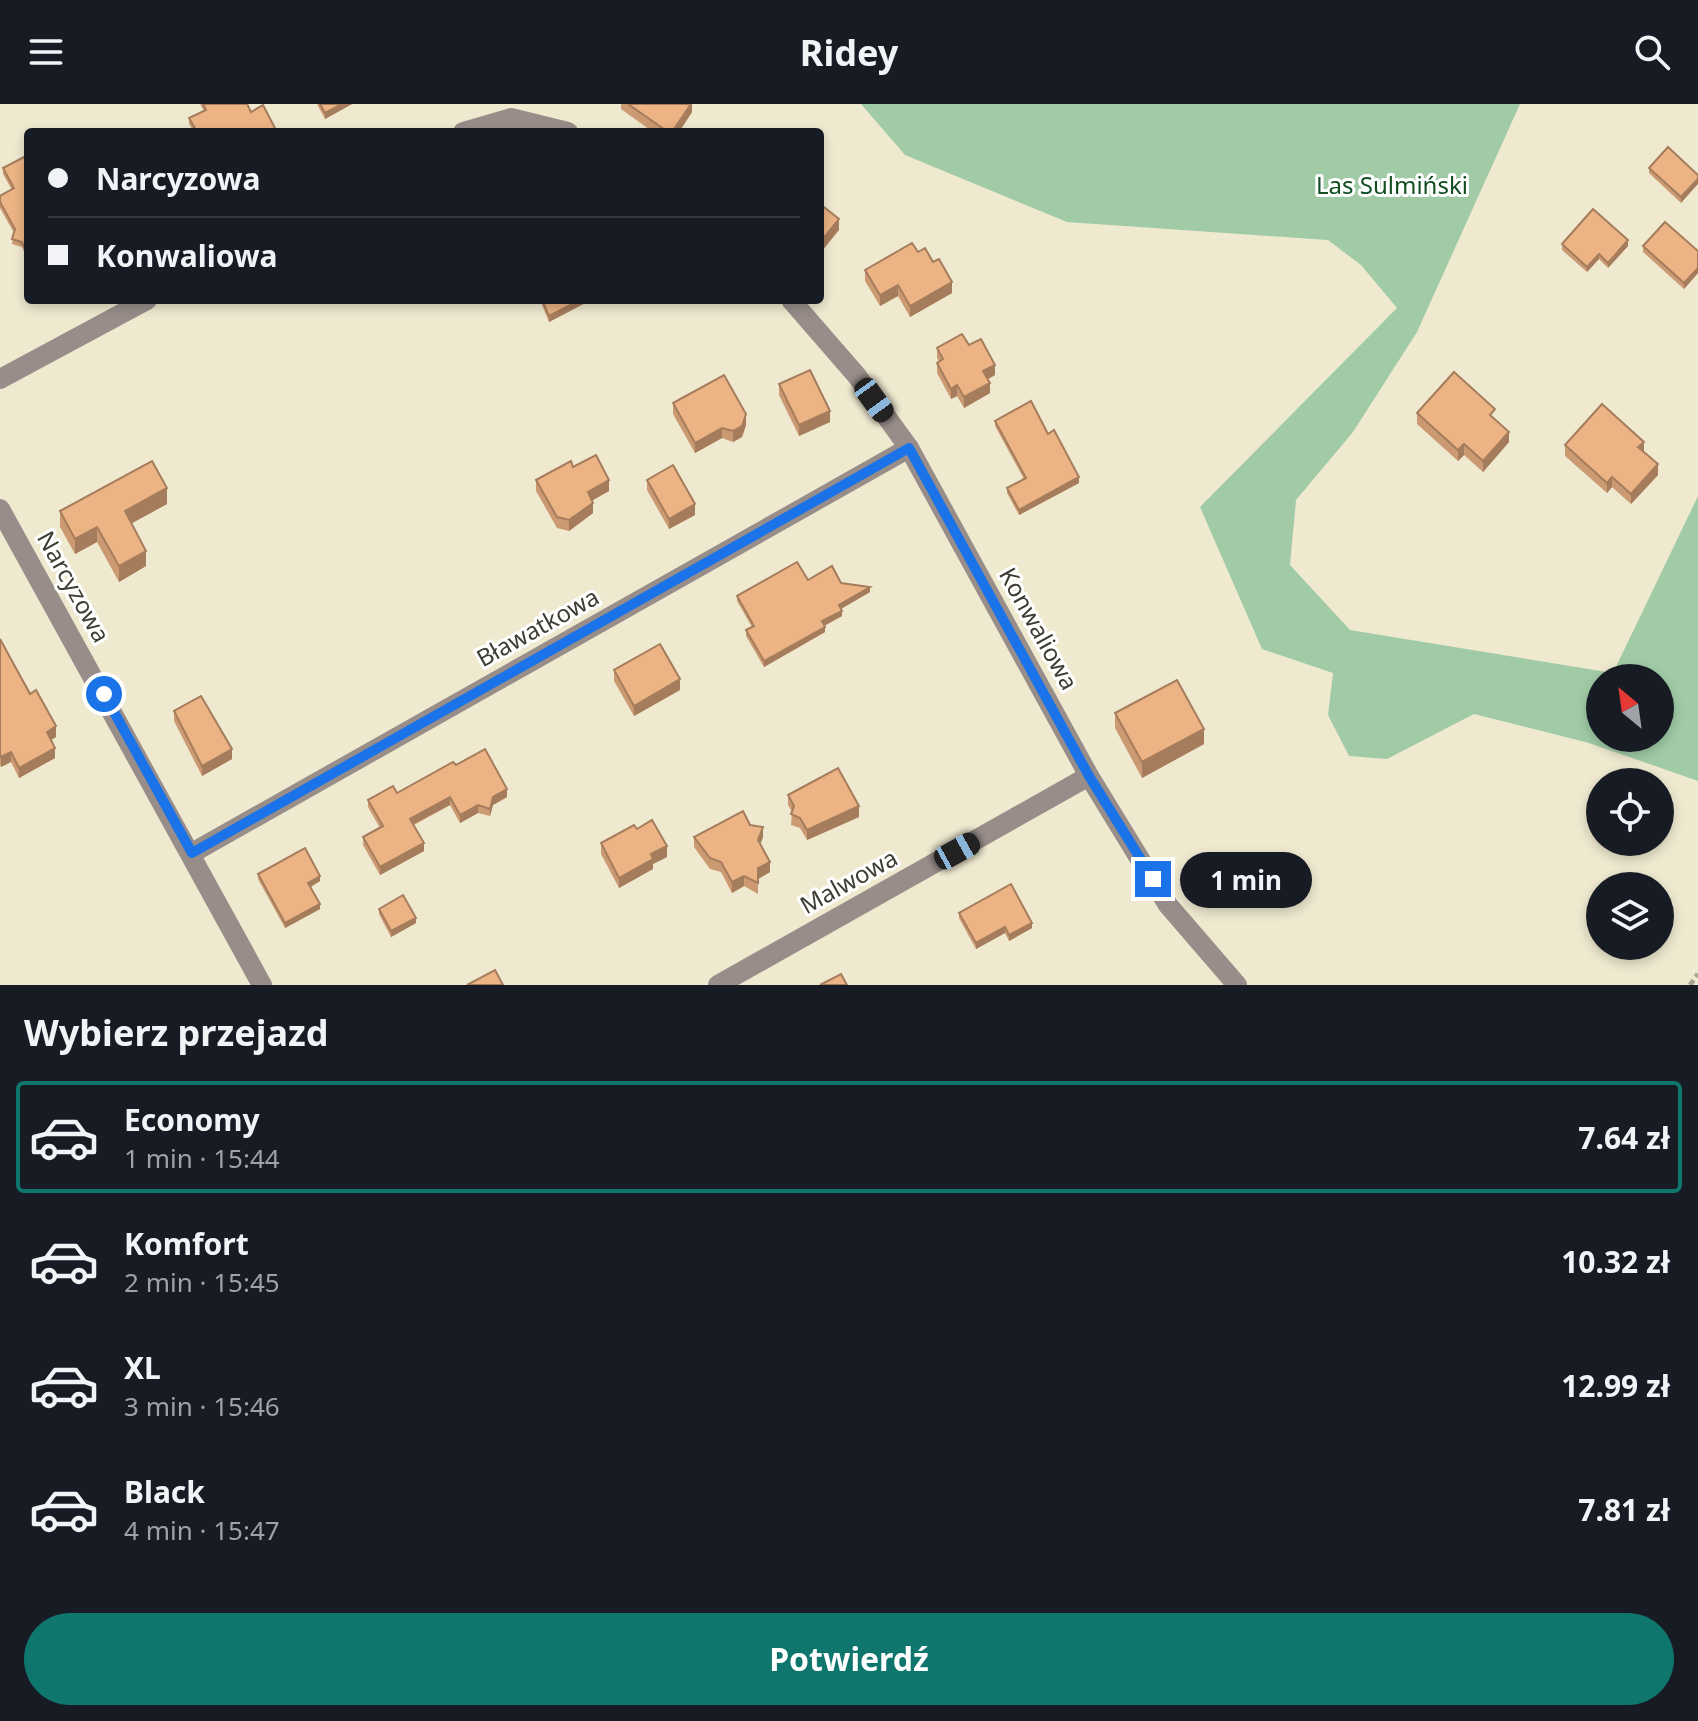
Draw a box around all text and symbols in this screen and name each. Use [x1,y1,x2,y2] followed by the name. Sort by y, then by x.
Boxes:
[800,28,898,77] text: Ridey
[24,30,68,74] icon: menu
[1630,30,1674,74] icon: search
[96,158,260,199] text: Narcyzowa
[1316,168,1468,201] park label: Las Sulmiński
[96,235,278,276] text: Konwaliowa
[850,374,898,426] car
[30,525,118,648] street label: Narcyzowa
[992,561,1087,695] street label: Konwaliowa
[470,579,605,674] street label: Bławatkowa
[1586,664,1674,752] north arrow
[1586,664,1674,960] map controls
[86,676,122,712] route start
[1586,768,1674,856] button: locate
[930,829,984,873] car
[794,840,903,921] street label: Malwowa
[1181,851,1313,907] callout: 1 min
[1135,861,1171,897] route end
[1210,862,1282,898] text: 1 min
[1586,872,1674,960] button: layers
[24,1008,328,1057] text: Wybierz przejazd
[124,1099,260,1140] text: Economy
[28,1101,100,1173] icon: car
[1578,1117,1670,1158] text: 7.64 zł
[124,1140,280,1176] text: 1 min · 15:44
[124,1223,249,1264] text: Komfort
[28,1225,100,1297] icon: car
[1561,1241,1670,1282] text: 10.32 zł
[124,1264,280,1300] text: 2 min · 15:45
[124,1347,161,1388] text: XL
[28,1349,100,1421] icon: car
[1561,1365,1670,1406] text: 12.99 zł
[124,1388,280,1424] text: 3 min · 15:46
[124,1471,205,1512] text: Black
[28,1473,100,1545] icon: car
[1578,1489,1670,1530] text: 7.81 zł
[124,1512,280,1548] text: 4 min · 15:47
[24,1613,1674,1705] button: Potwierdź

